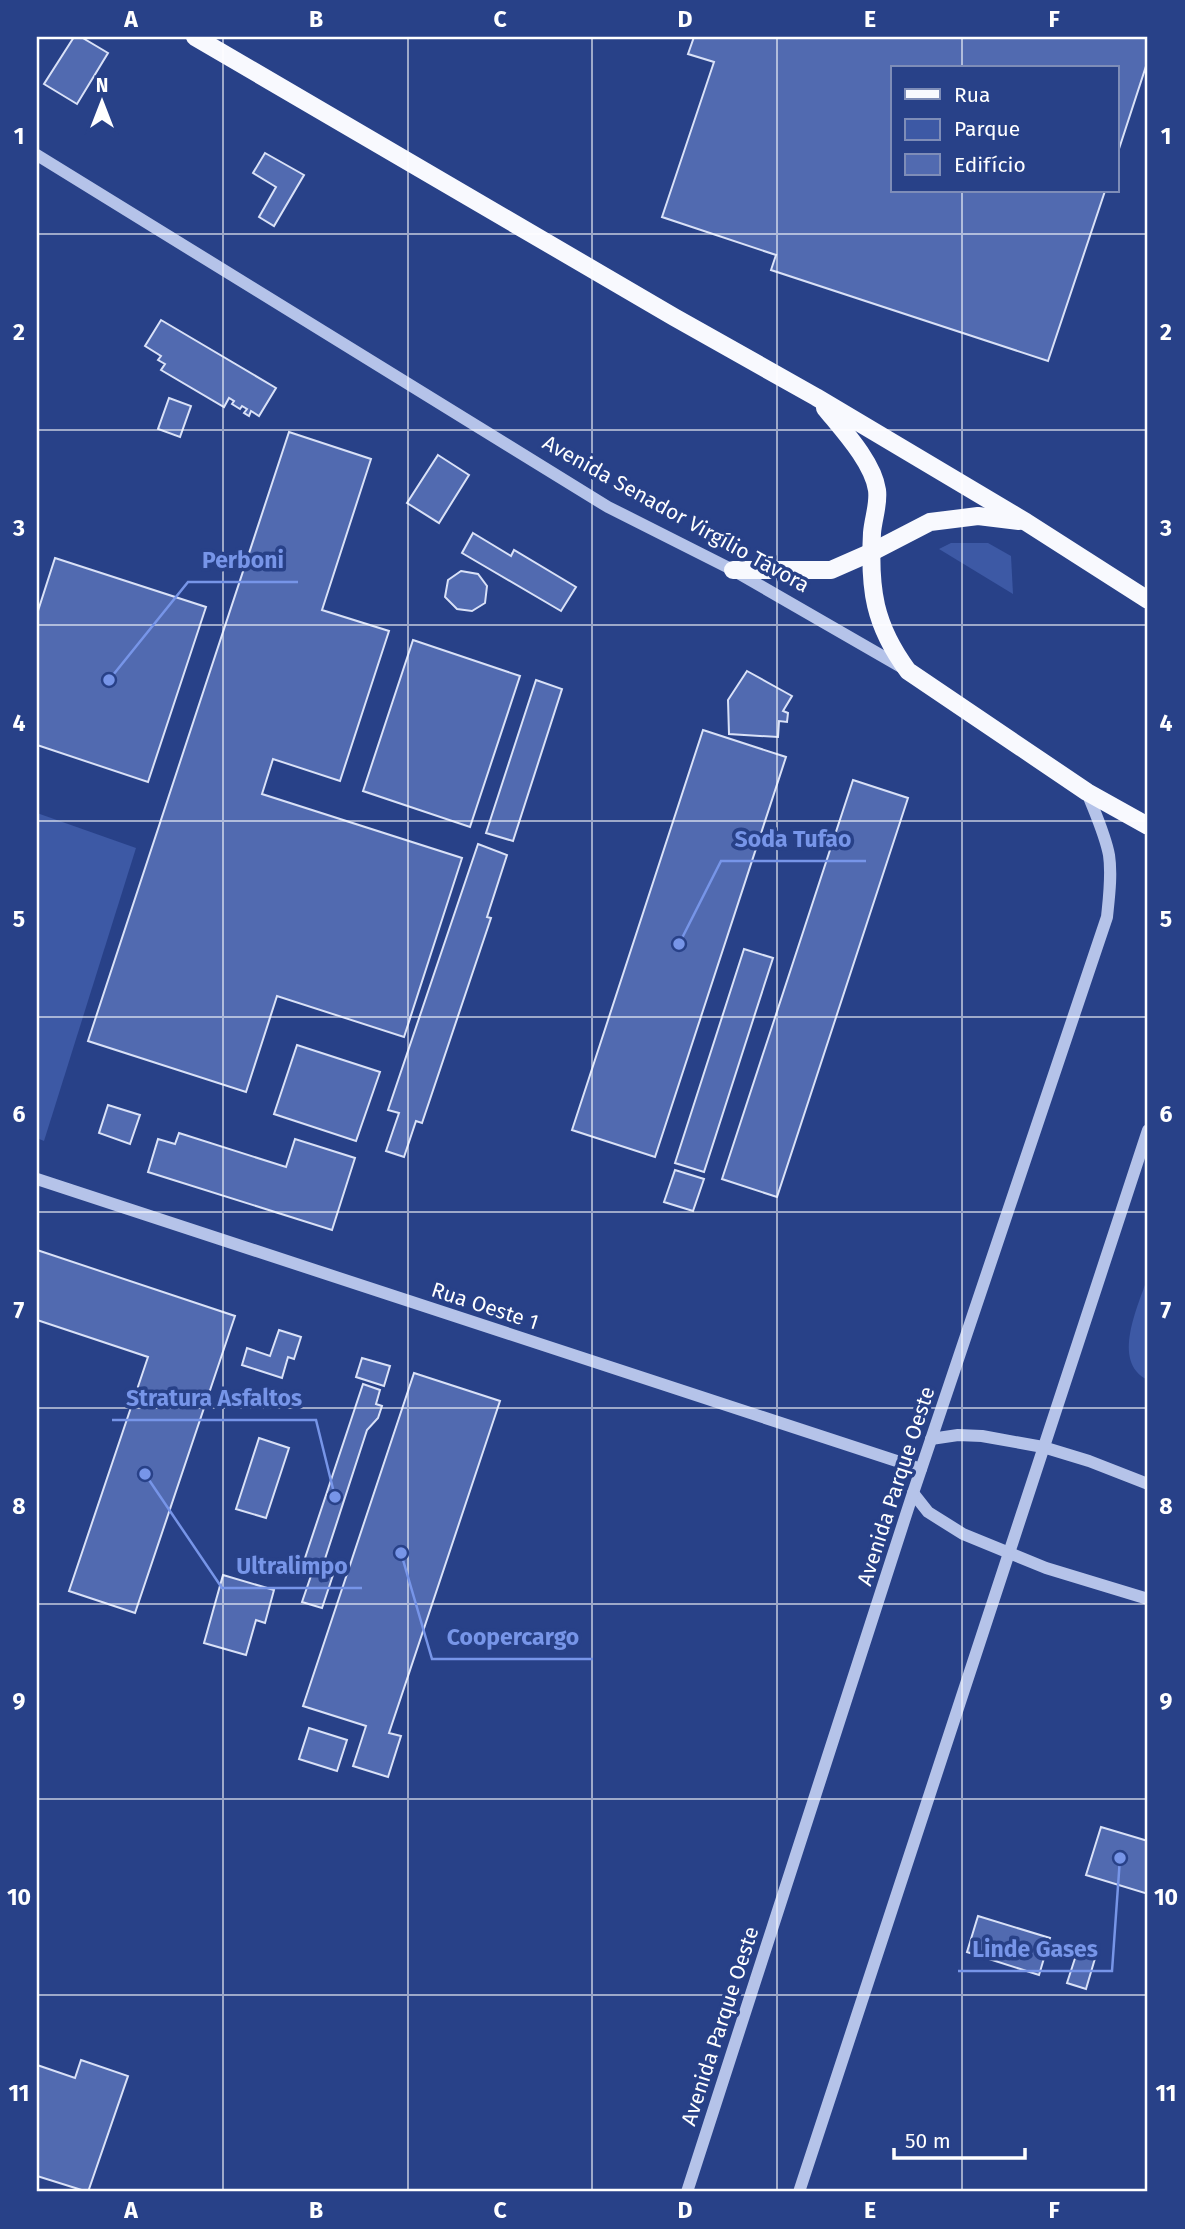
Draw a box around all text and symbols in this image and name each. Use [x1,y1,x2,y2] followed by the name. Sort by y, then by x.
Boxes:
[123,5,138,33] text: A
[309,5,323,33] text: B
[493,5,507,33] text: C
[678,5,693,33] text: D
[864,5,876,33] text: E
[1048,5,1060,33] text: F
[66,66,136,136] north arrow
[891,66,1118,192] legend
[96,74,108,97] text: N
[954,82,990,108] text: Rua
[954,116,1020,142] text: Parque
[14,122,24,150] text: 1
[1161,122,1171,150] text: 1
[954,152,1026,178] text: Edifício
[13,318,25,346] text: 2
[1160,318,1172,346] text: 2
[538,430,814,598] street label: Avenida Senador Virgílio Távora
[12,514,25,542] text: 3
[1159,514,1172,542] text: 3
[188,538,298,582] callout: Perboni
[202,546,284,574] text: Perboni
[13,709,26,737] text: 4
[1160,709,1173,737] text: 4
[721,817,866,861] callout: Soda Tufao
[735,825,851,853] text: Soda Tufao
[13,905,25,933] text: 5
[1160,905,1172,933] text: 5
[13,1100,26,1128] text: 6
[1160,1100,1173,1128] text: 6
[428,1276,542,1336] street label: Rua Oeste 1
[14,1296,25,1324] text: 7
[1161,1296,1172,1324] text: 7
[112,1376,316,1420] callout: Stratura Asfaltos
[852,1383,940,1589] street label: Avenida Parque Oeste
[126,1384,302,1412] text: Stratura Asfaltos
[12,1492,26,1520] text: 8
[1159,1492,1173,1520] text: 8
[222,1544,362,1588] callout: Ultralimpo
[236,1552,348,1580] text: Ultralimpo
[432,1615,593,1659] callout: Coopercargo
[447,1623,579,1651] text: Coopercargo
[13,1687,26,1715] text: 9
[1160,1687,1173,1715] text: 9
[7,1883,31,1911] text: 10
[1154,1883,1178,1911] text: 10
[676,1923,764,2129] street label: Avenida Parque Oeste
[958,1927,1112,1971] callout: Linde Gases
[972,1935,1098,1963] text: Linde Gases
[9,2079,29,2107] text: 11
[1156,2079,1176,2107] text: 11
[894,2117,1026,2161] scale bar
[905,2128,951,2154] text: 50 m
[123,2196,138,2224] text: A
[309,2196,323,2224] text: B
[493,2196,507,2224] text: C
[678,2196,693,2224] text: D
[864,2196,876,2224] text: E
[1048,2196,1060,2224] text: F

